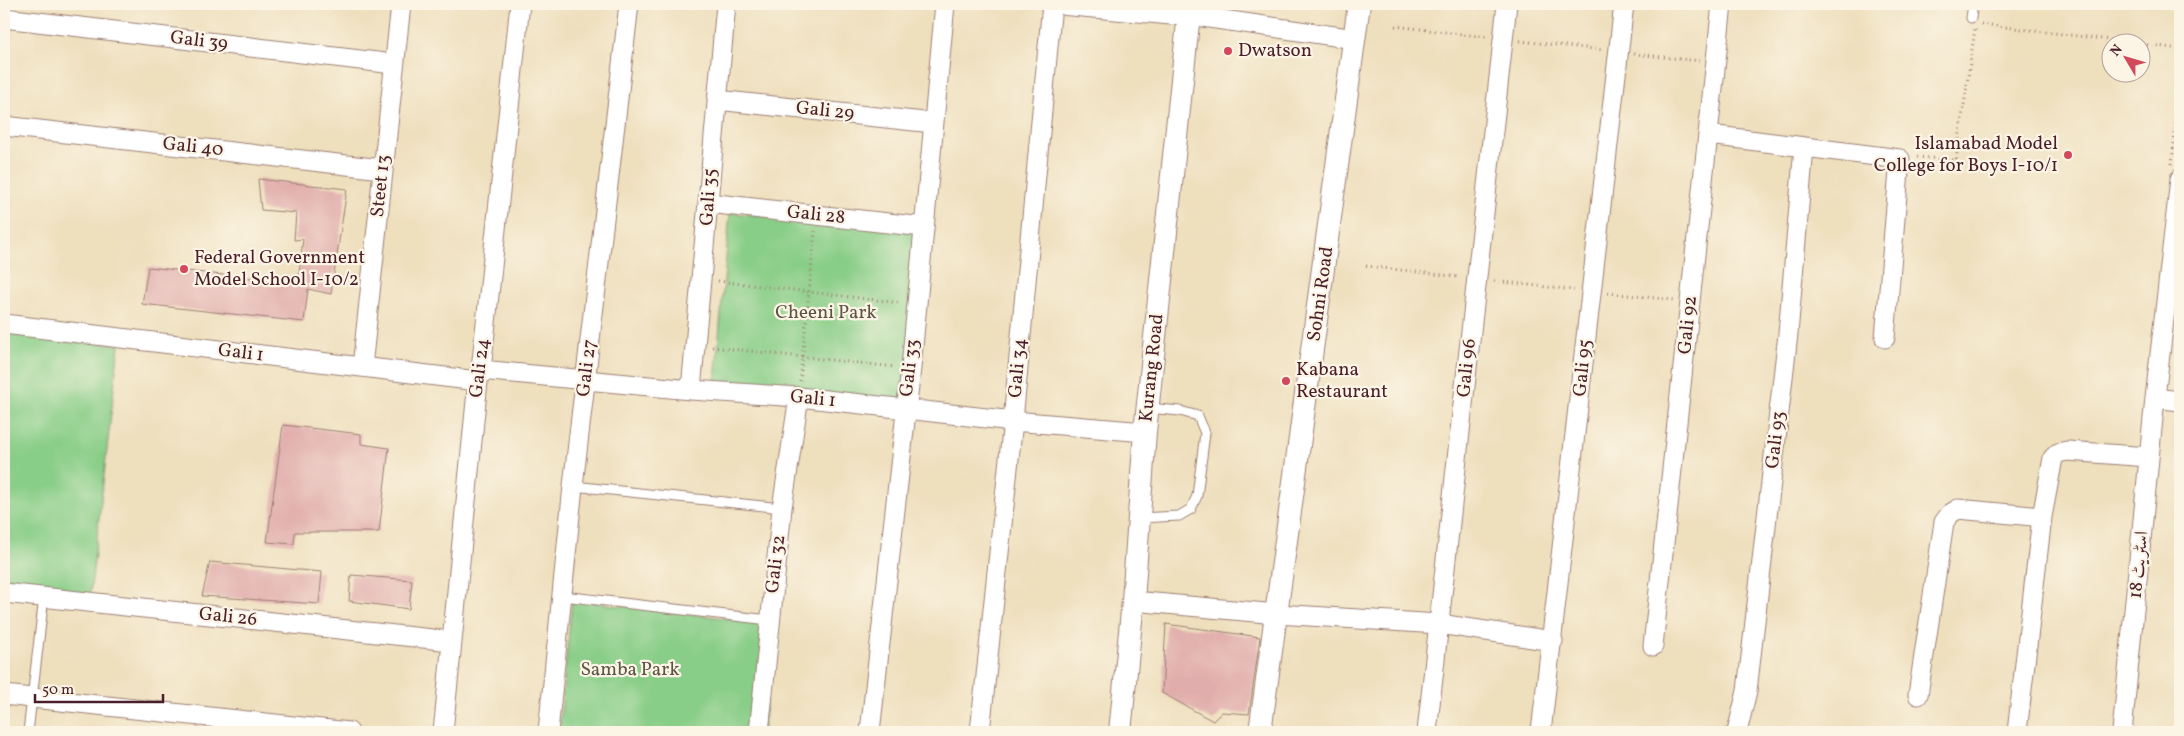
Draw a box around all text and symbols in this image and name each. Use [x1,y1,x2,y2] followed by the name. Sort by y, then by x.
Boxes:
[169,25,229,57] street label: Gali 39
[2102,32,2152,82] north arrow
[1238,38,1312,64] place label: Dwatson
[2106,41,2128,61] text: N
[1222,45,1234,57] marker: Dwatson
[795,95,856,127] street label: Gali 29
[161,131,225,163] street label: Gali 40
[1874,131,2058,179] place label: Islamabad Model College for Boys I-10/1
[2062,149,2074,161] marker: Islamabad Model College for Boys I-10/1
[365,154,397,218] street label: Steet 13
[694,167,724,227] street label: Gali 35
[786,199,846,231] street label: Gali 28
[194,245,365,293] place label: Federal Government Model School I-10/2
[1301,245,1341,343] street label: Sohni Road
[178,263,190,275] marker: Federal Government Model School I-10/2
[1672,294,1704,356] street label: Gali 92
[775,300,877,326] park label: Cheeni Park
[1133,313,1171,423] street label: Kurang Road
[217,337,265,369] street label: Gali 1
[463,337,497,399] street label: Gali 24
[1002,337,1034,399] street label: Gali 34
[1451,337,1483,399] street label: Gali 96
[571,338,603,398] street label: Gali 27
[894,338,926,398] street label: Gali 33
[1567,338,1599,398] street label: Gali 95
[1296,357,1388,405] place label: Kabana Restaurant
[1280,375,1292,387] marker: Kabana Restaurant
[789,384,837,414] street label: Gali 1
[1760,410,1792,470] street label: Gali 93
[2123,530,2155,600] street label: اسٹریٹ 18
[760,533,792,595] street label: Gali 32
[198,601,258,633] street label: Gali 26
[580,657,680,683] park label: Samba Park
[35,671,162,703] scale bar
[42,680,74,701] text: 50 m

